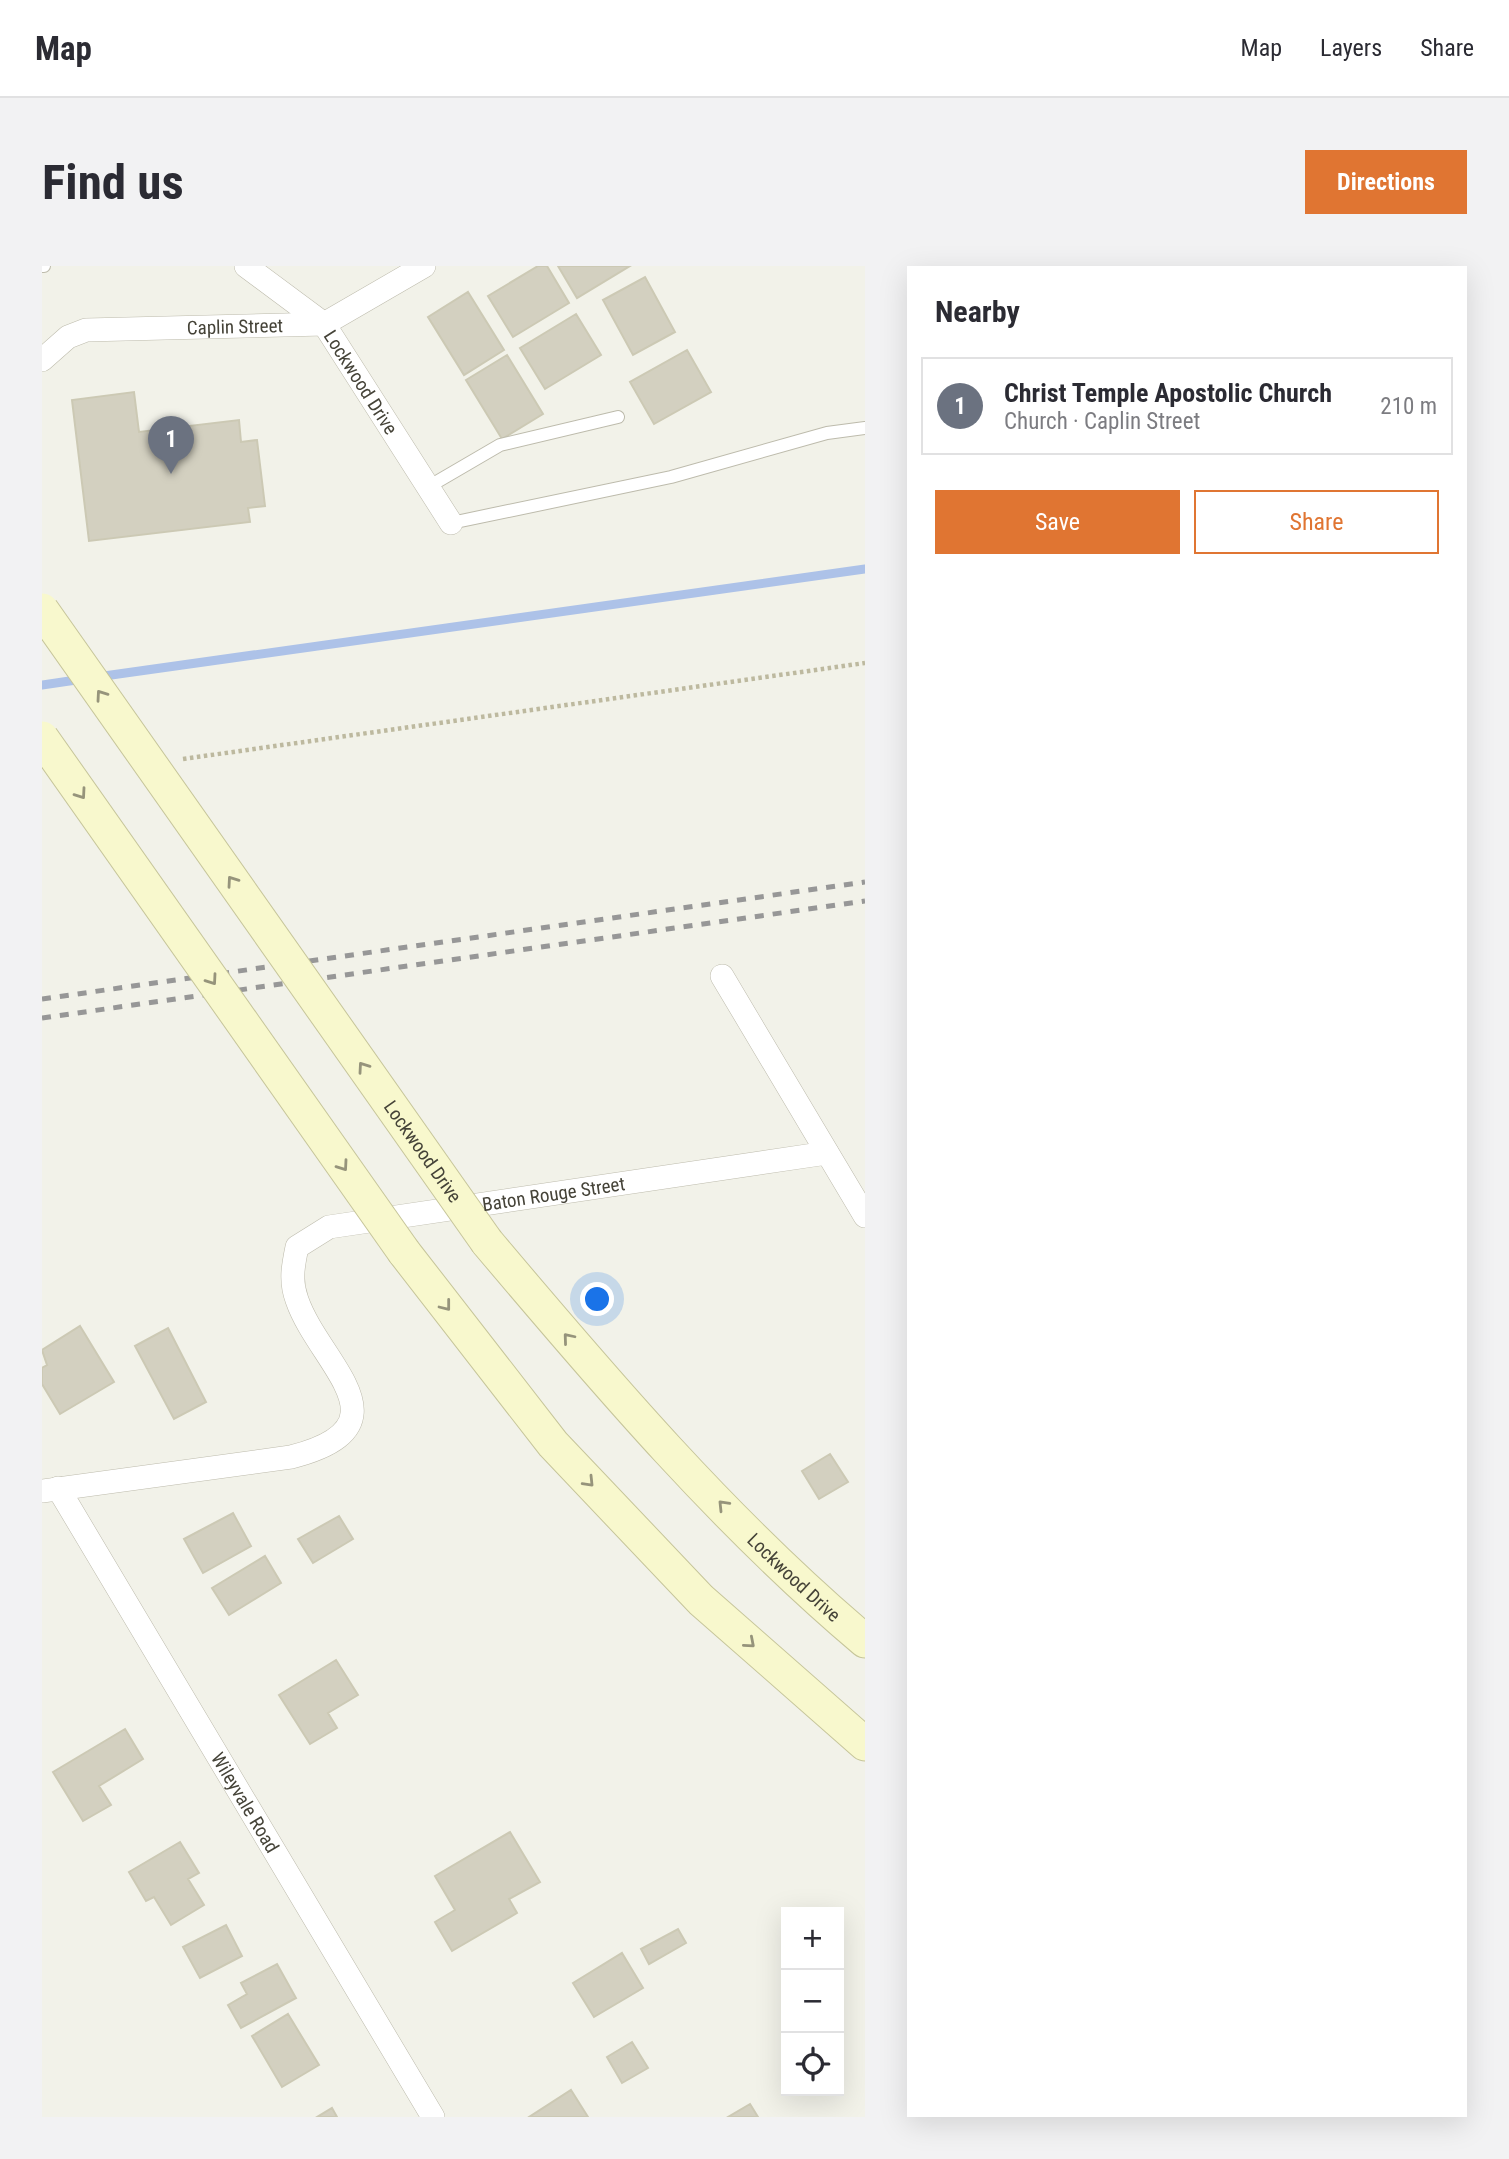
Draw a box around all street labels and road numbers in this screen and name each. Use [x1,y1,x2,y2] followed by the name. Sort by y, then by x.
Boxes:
[187,314,283,339] street label: Caplin Street
[319,326,402,439] street label: Lockwood Drive
[379,1096,466,1207] street label: Lockwood Drive
[481,1172,626,1216] street label: Baton Rouge Street
[743,1528,845,1627] street label: Lockwood Drive
[206,1748,284,1857] street label: Wileyvale Road

